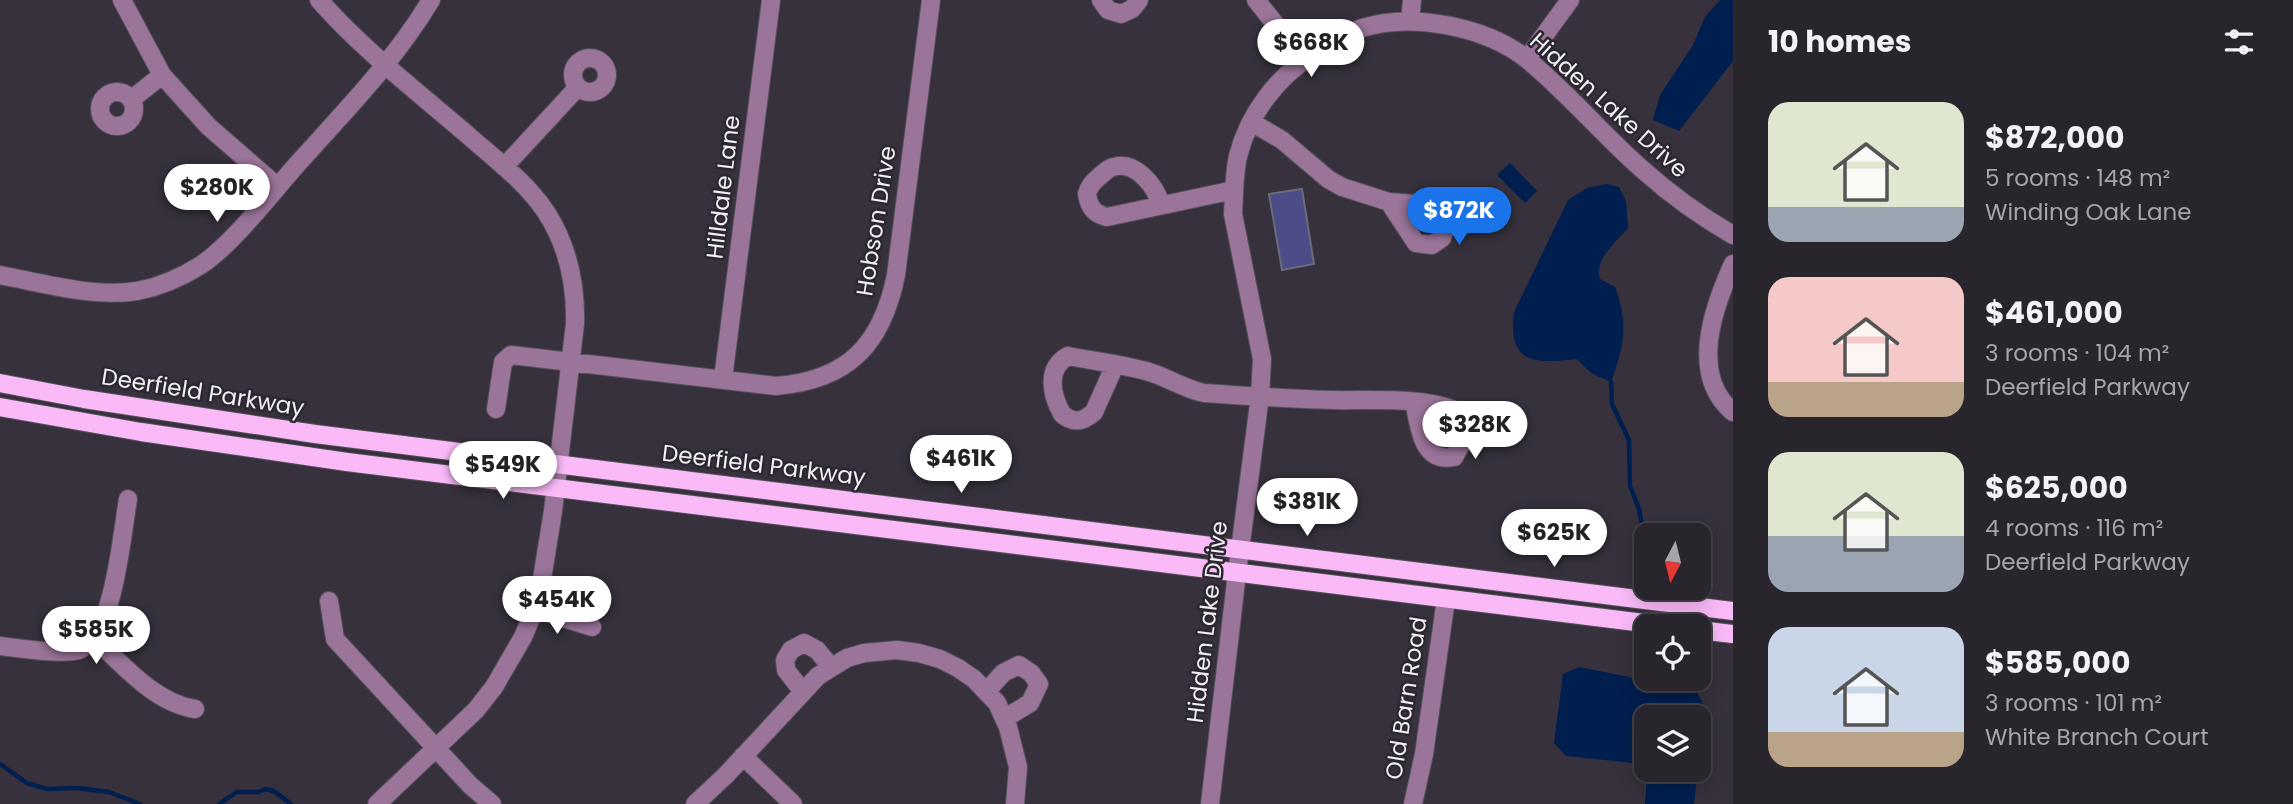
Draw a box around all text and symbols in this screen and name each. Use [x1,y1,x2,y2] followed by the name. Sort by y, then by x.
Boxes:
[1262,20,1360,79] pin: $668K
[1768,20,1912,63] text: 10 homes
[2220,23,2258,61] icon: filters
[1523,25,1695,185] street label: Hidden Lake Drive
[1273,26,1349,58] text: $668K
[698,113,748,261] street label: Hilldale Lane
[1985,116,2125,159] text: $872,000
[1824,130,1908,214] icon: home
[848,144,904,298] street label: Hobson Drive
[1985,162,2170,194] text: 5 rooms · 148 m²
[168,164,266,224] pin: $280K
[180,171,254,203] text: $280K
[1410,188,1508,247] pin: $872K
[1423,194,1495,226] text: $872K
[1985,196,2192,228] text: Winding Oak Lane
[1985,291,2123,334] text: $461,000
[1824,305,1908,389] icon: home
[1985,337,2169,369] text: 3 rooms · 104 m²
[99,360,307,424] street label: Deerfield Parkway
[1985,371,2190,403] text: Deerfield Parkway
[1426,402,1524,461] pin: $328K
[1438,408,1512,440] text: $328K
[912,435,1010,495] pin: $461K
[660,437,868,493] street label: Deerfield Parkway
[454,442,552,501] pin: $549K
[926,442,996,474] text: $461K
[465,448,541,480] text: $549K
[1985,466,2128,509] text: $625,000
[1258,478,1356,538] pin: $381K
[1824,480,1908,564] icon: home
[1273,485,1341,517] text: $381K
[1505,510,1603,569] pin: $625K
[1985,512,2163,544] text: 4 rooms · 116 m²
[1517,516,1591,548] text: $625K
[1179,519,1235,725] street label: Hidden Lake Drive
[1634,523,1712,600] north arrow
[1634,523,1711,782] map controls
[1985,546,2190,578] text: Deerfield Parkway
[508,576,606,636] pin: $454K
[518,583,596,615] text: $454K
[47,606,145,666] pin: $585K
[58,613,134,645] text: $585K
[1377,614,1435,782] street label: Old Barn Road
[1634,614,1711,691] button: locate
[1985,641,2130,684] text: $585,000
[1824,655,1908,739] icon: home
[1985,687,2162,719] text: 3 rooms · 101 m²
[1634,705,1711,782] button: layers
[1985,721,2209,753] text: White Branch Court

